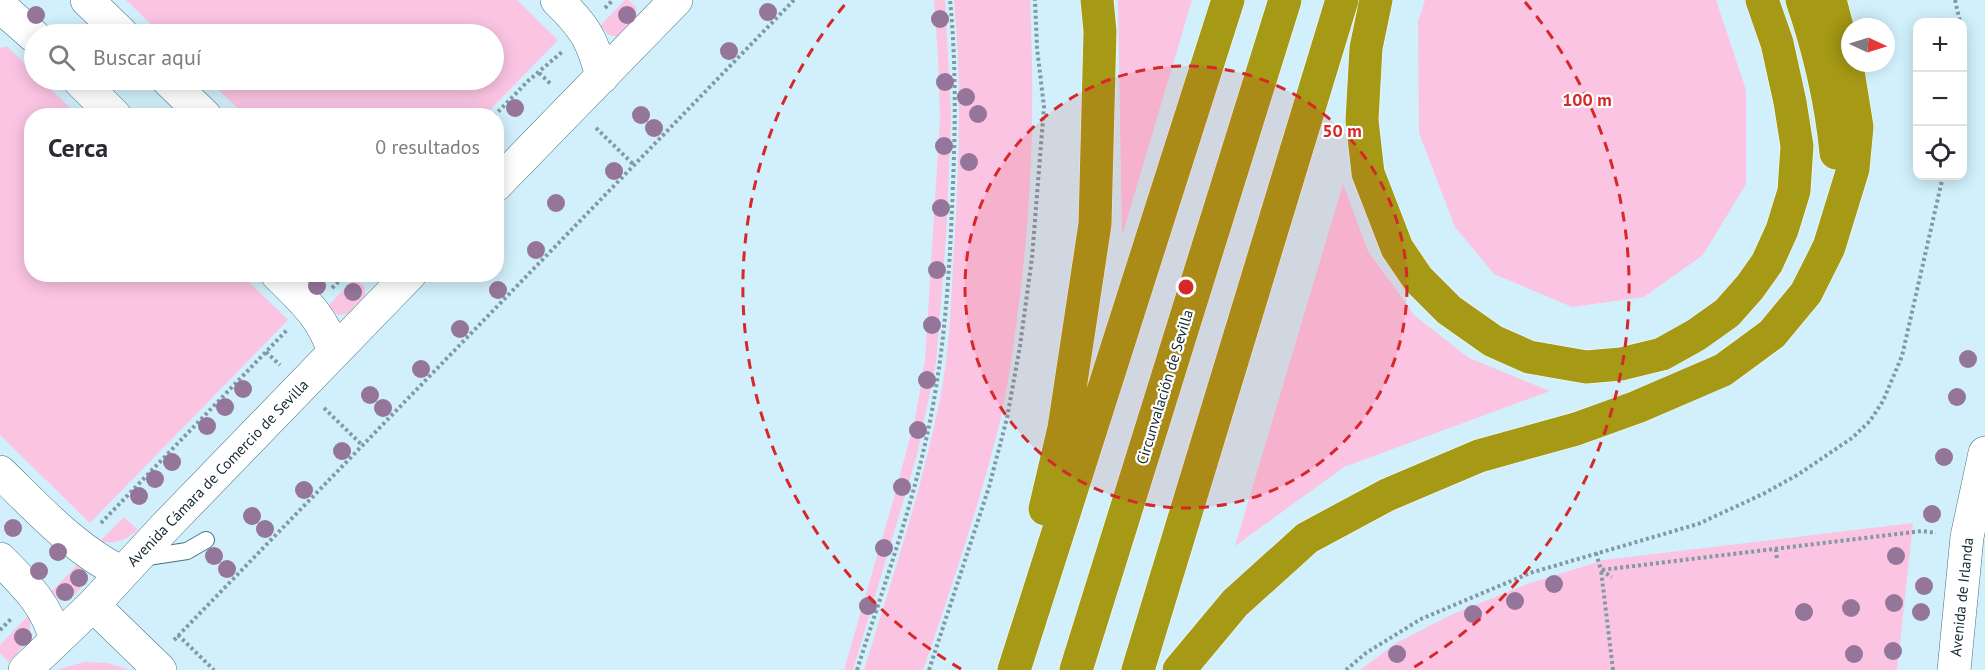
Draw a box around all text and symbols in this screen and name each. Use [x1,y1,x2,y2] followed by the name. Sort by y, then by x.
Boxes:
[1841,18,1895,72] north arrow
[1913,18,1967,180] map controls
[1913,18,1967,72] button: +
[24,24,504,90] search box
[45,41,78,74] icon: search
[93,43,202,71] text: Buscar aquí
[1913,72,1967,126] button: −
[1562,88,1612,111] text: 100 m
[1322,119,1362,142] text: 50 m
[1913,126,1967,180] button: locate
[48,131,108,164] text: Cerca
[375,134,480,160] text: 0 resultados
[1176,277,1196,297] centre of rings
[1132,307,1197,466] street label: Circunvalación de Sevilla
[123,375,312,570] street label: Avenida Cámara de Comercio de Sevilla
[1946,537,1977,657] street label: Avenida de Irlanda

